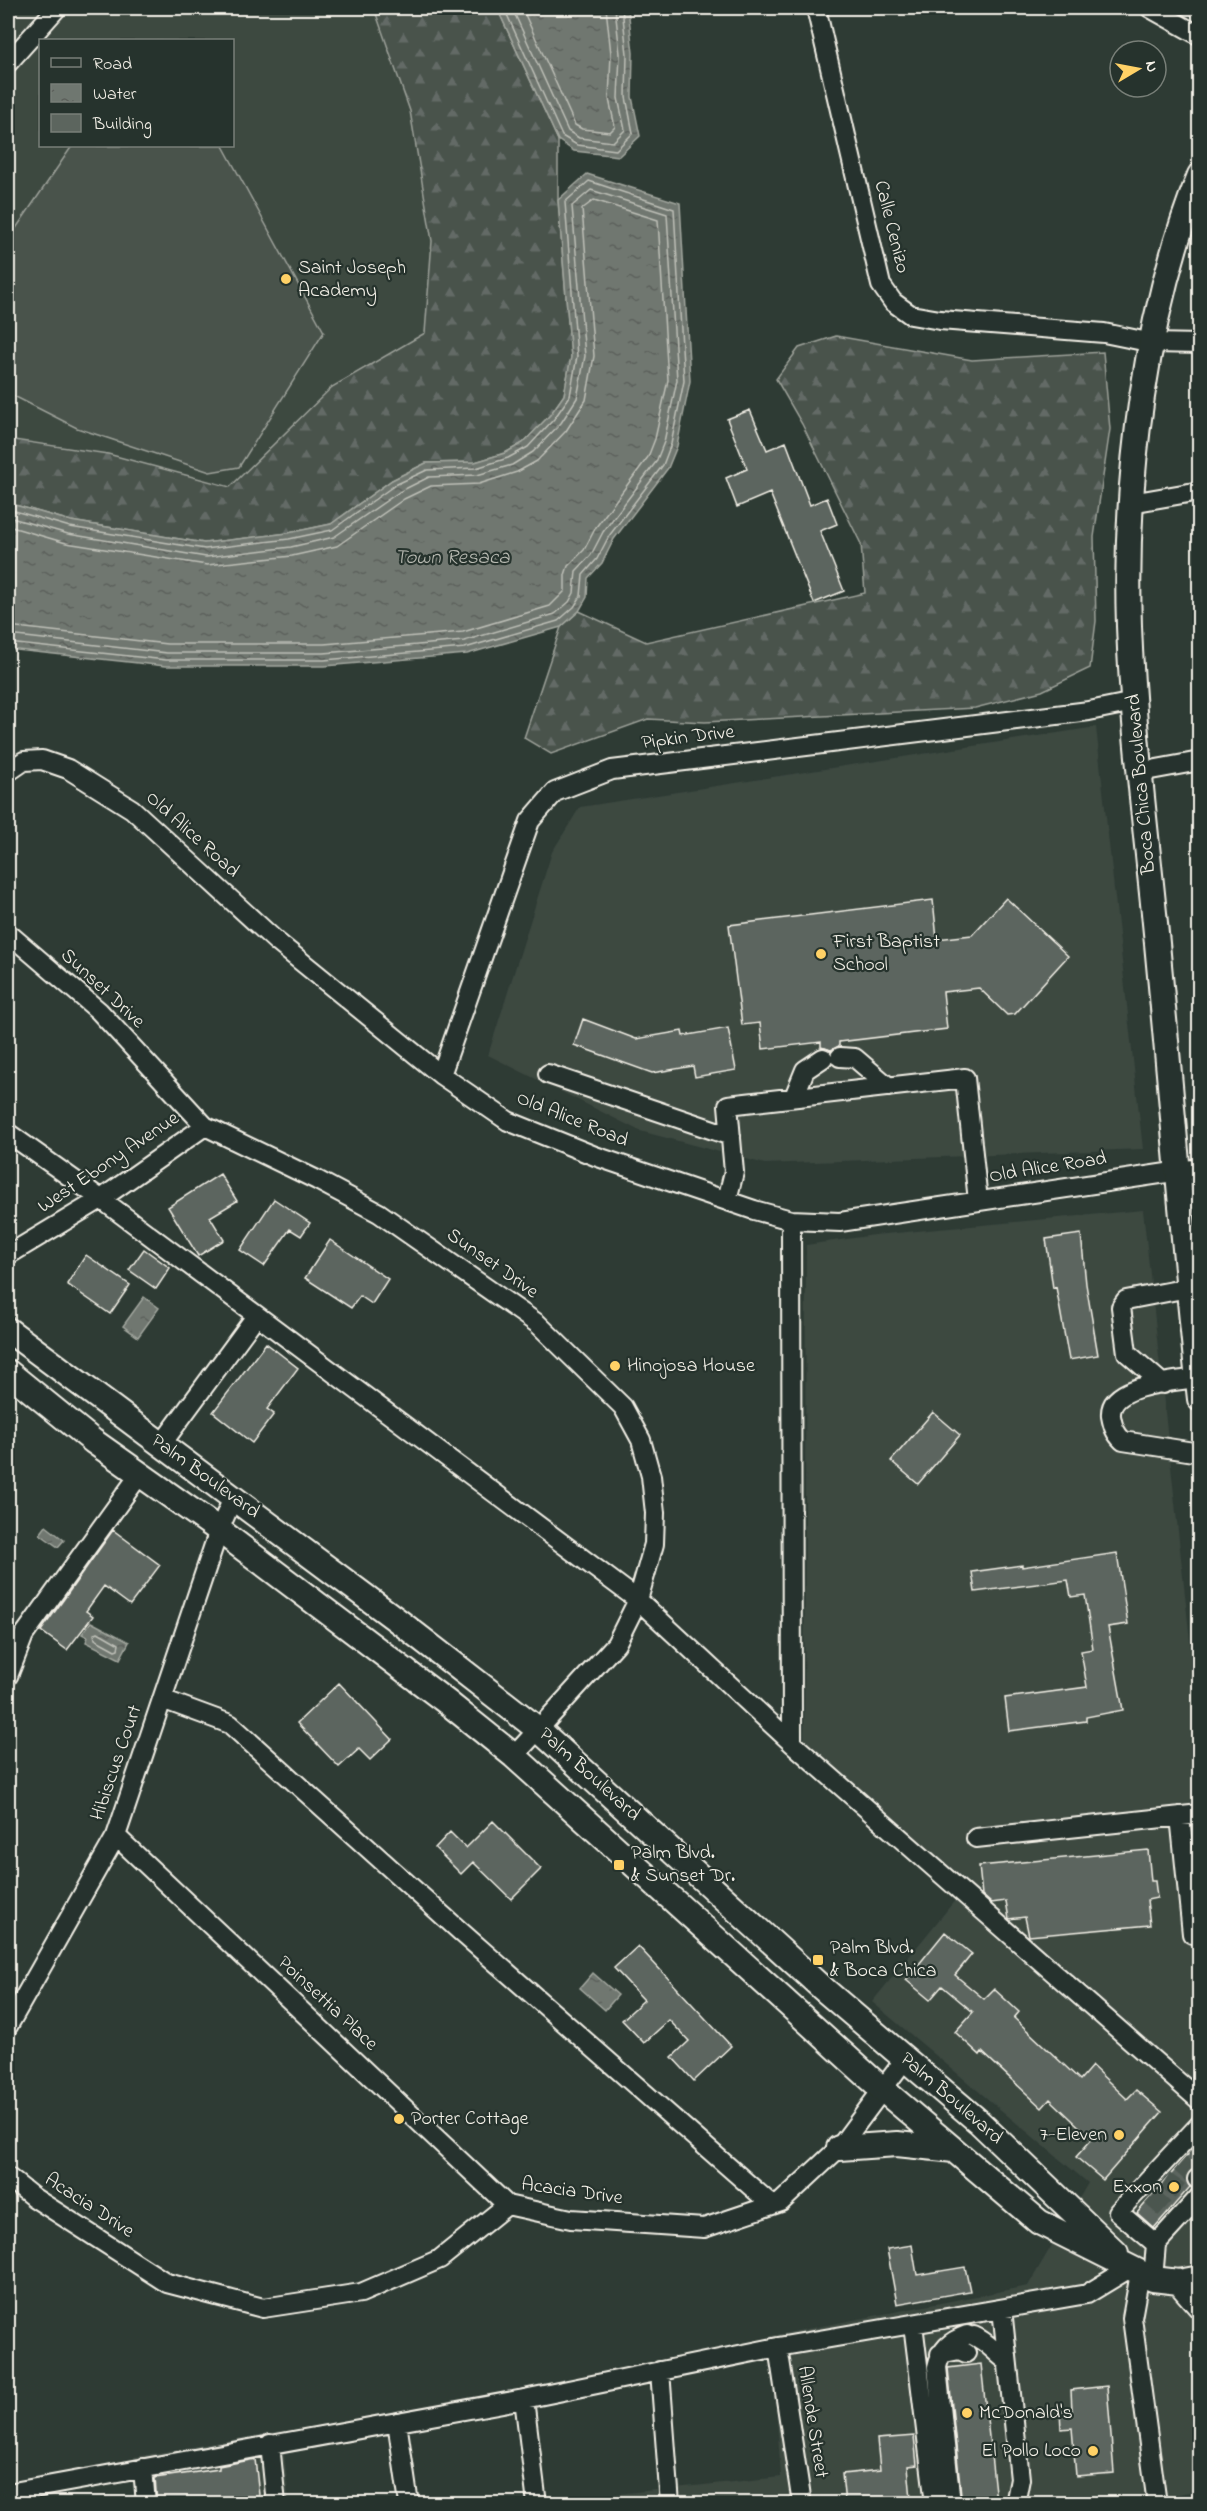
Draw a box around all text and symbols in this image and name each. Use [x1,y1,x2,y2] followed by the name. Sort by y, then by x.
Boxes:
[39,39,234,147] legend
[1108,39,1168,99] north arrow
[93,52,132,78] text: Road
[1138,59,1164,74] text: N
[93,82,137,108] text: Water
[92,112,152,139] text: Building
[865,178,917,276] street label: Calle Cenizo
[298,254,406,306] place label: Saint Joseph Academy
[279,272,293,286] marker: Saint Joseph Academy
[394,543,510,573] water label: Town Resaca
[1120,693,1164,876] street label: Boca Chica Boulevard
[640,718,736,758] street label: Pipkin Drive
[138,785,246,885] street label: Old Alice Road
[832,928,940,980] place label: First Baptist School
[53,942,151,1036] street label: Sunset Drive
[814,947,828,961] marker: First Baptist School
[512,1084,632,1156] street label: Old Alice Road
[32,1105,186,1221] street label: West Ebony Avenue
[987,1144,1109,1192] street label: Old Alice Road
[440,1222,544,1307] street label: Sunset Drive
[627,1352,755,1381] place label: Hinojosa House
[608,1359,622,1373] marker: Hinojosa House
[144,1427,266,1527] street label: Palm Boulevard
[84,1701,150,1825] street label: Hibiscus Court
[532,1721,646,1829] street label: Palm Boulevard
[631,1839,735,1891] place label: Palm Blvd. & Sunset Dr.
[612,1858,626,1872] marker: Palm Blvd. & Sunset Dr.
[830,1934,936,1986] place label: Palm Blvd. & Boca Chica
[270,1950,384,2058] street label: Poinsettia Place
[811,1953,825,1967] marker: Palm Blvd. & Boca Chica
[893,2046,1009,2152] street label: Palm Boulevard
[411,2105,528,2135] place label: Porter Cottage
[392,2112,406,2126] marker: Porter Cottage
[1040,2121,1107,2150] place label: 7-Eleven
[1112,2128,1126,2142] marker: 7-Eleven
[38,2166,140,2246] street label: Acacia Drive
[519,2171,625,2213] street label: Acacia Drive
[1112,2173,1162,2202] place label: Exxon
[1167,2180,1181,2194] marker: Exxon
[789,2364,835,2481] street label: Allende Street
[979,2399,1073,2428] place label: McDonald's
[960,2406,974,2420] marker: McDonald's
[981,2437,1081,2466] place label: El Pollo Loco
[1086,2444,1100,2458] marker: El Pollo Loco

